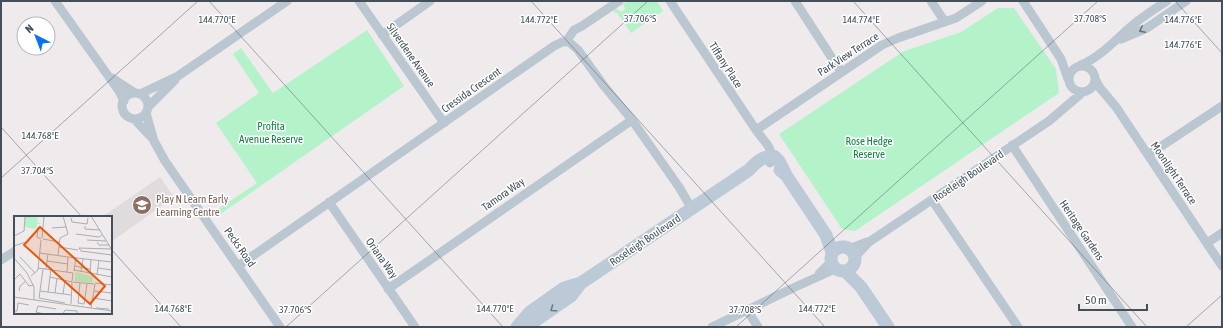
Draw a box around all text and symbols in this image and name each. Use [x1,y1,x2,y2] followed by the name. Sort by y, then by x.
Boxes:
[624,13,656,24] text: 37.706°S
[1074,13,1106,24] text: 37.708°S
[199,14,236,25] text: 144.770°E
[521,14,558,25] text: 144.772°E
[843,14,880,25] text: 144.774°E
[1165,14,1202,25] text: 144.776°E
[16,16,56,56] north arrow
[385,21,437,89] street label: Silverdene Avenue
[23,22,36,35] text: N
[1138,26,1146,33] one-way arrow
[815,30,881,78] street label: Park View Terrace
[1165,39,1202,50] text: 144.776°E
[707,40,745,90] street label: Tiffany Place
[439,65,503,115] street label: Cressida Crescent
[239,120,303,145] park label: Profita Avenue Reserve
[22,130,59,141] text: 144.768°E
[845,135,893,160] park label: Rose Hedge Reserve
[1149,139,1199,207] street label: Moonlight Terrace
[930,148,1006,204] street label: Roseleigh Boulevard
[21,165,53,176] text: 37.704°S
[479,175,527,213] street label: Tamora Way
[156,193,229,218] place label: Play N Learn Early Learning Centre
[131,194,153,216] school or university icon: Play N Learn Early Learning Centre
[1057,198,1107,262] street label: Heritage Gardens
[607,212,683,268] street label: Roseleigh Boulevard
[14,216,112,314] inset map
[222,225,258,269] street label: Pecks Road
[364,235,401,281] street label: Oriana Way
[1079,286,1147,312] scale bar
[1085,293,1107,307] text: 50 m
[155,303,192,314] text: 144.768°E
[477,303,514,314] text: 144.770°E
[799,303,836,314] text: 144.772°E
[279,304,311,315] text: 37.706°S
[550,304,557,312] one-way arrow
[729,304,761,315] text: 37.708°S

